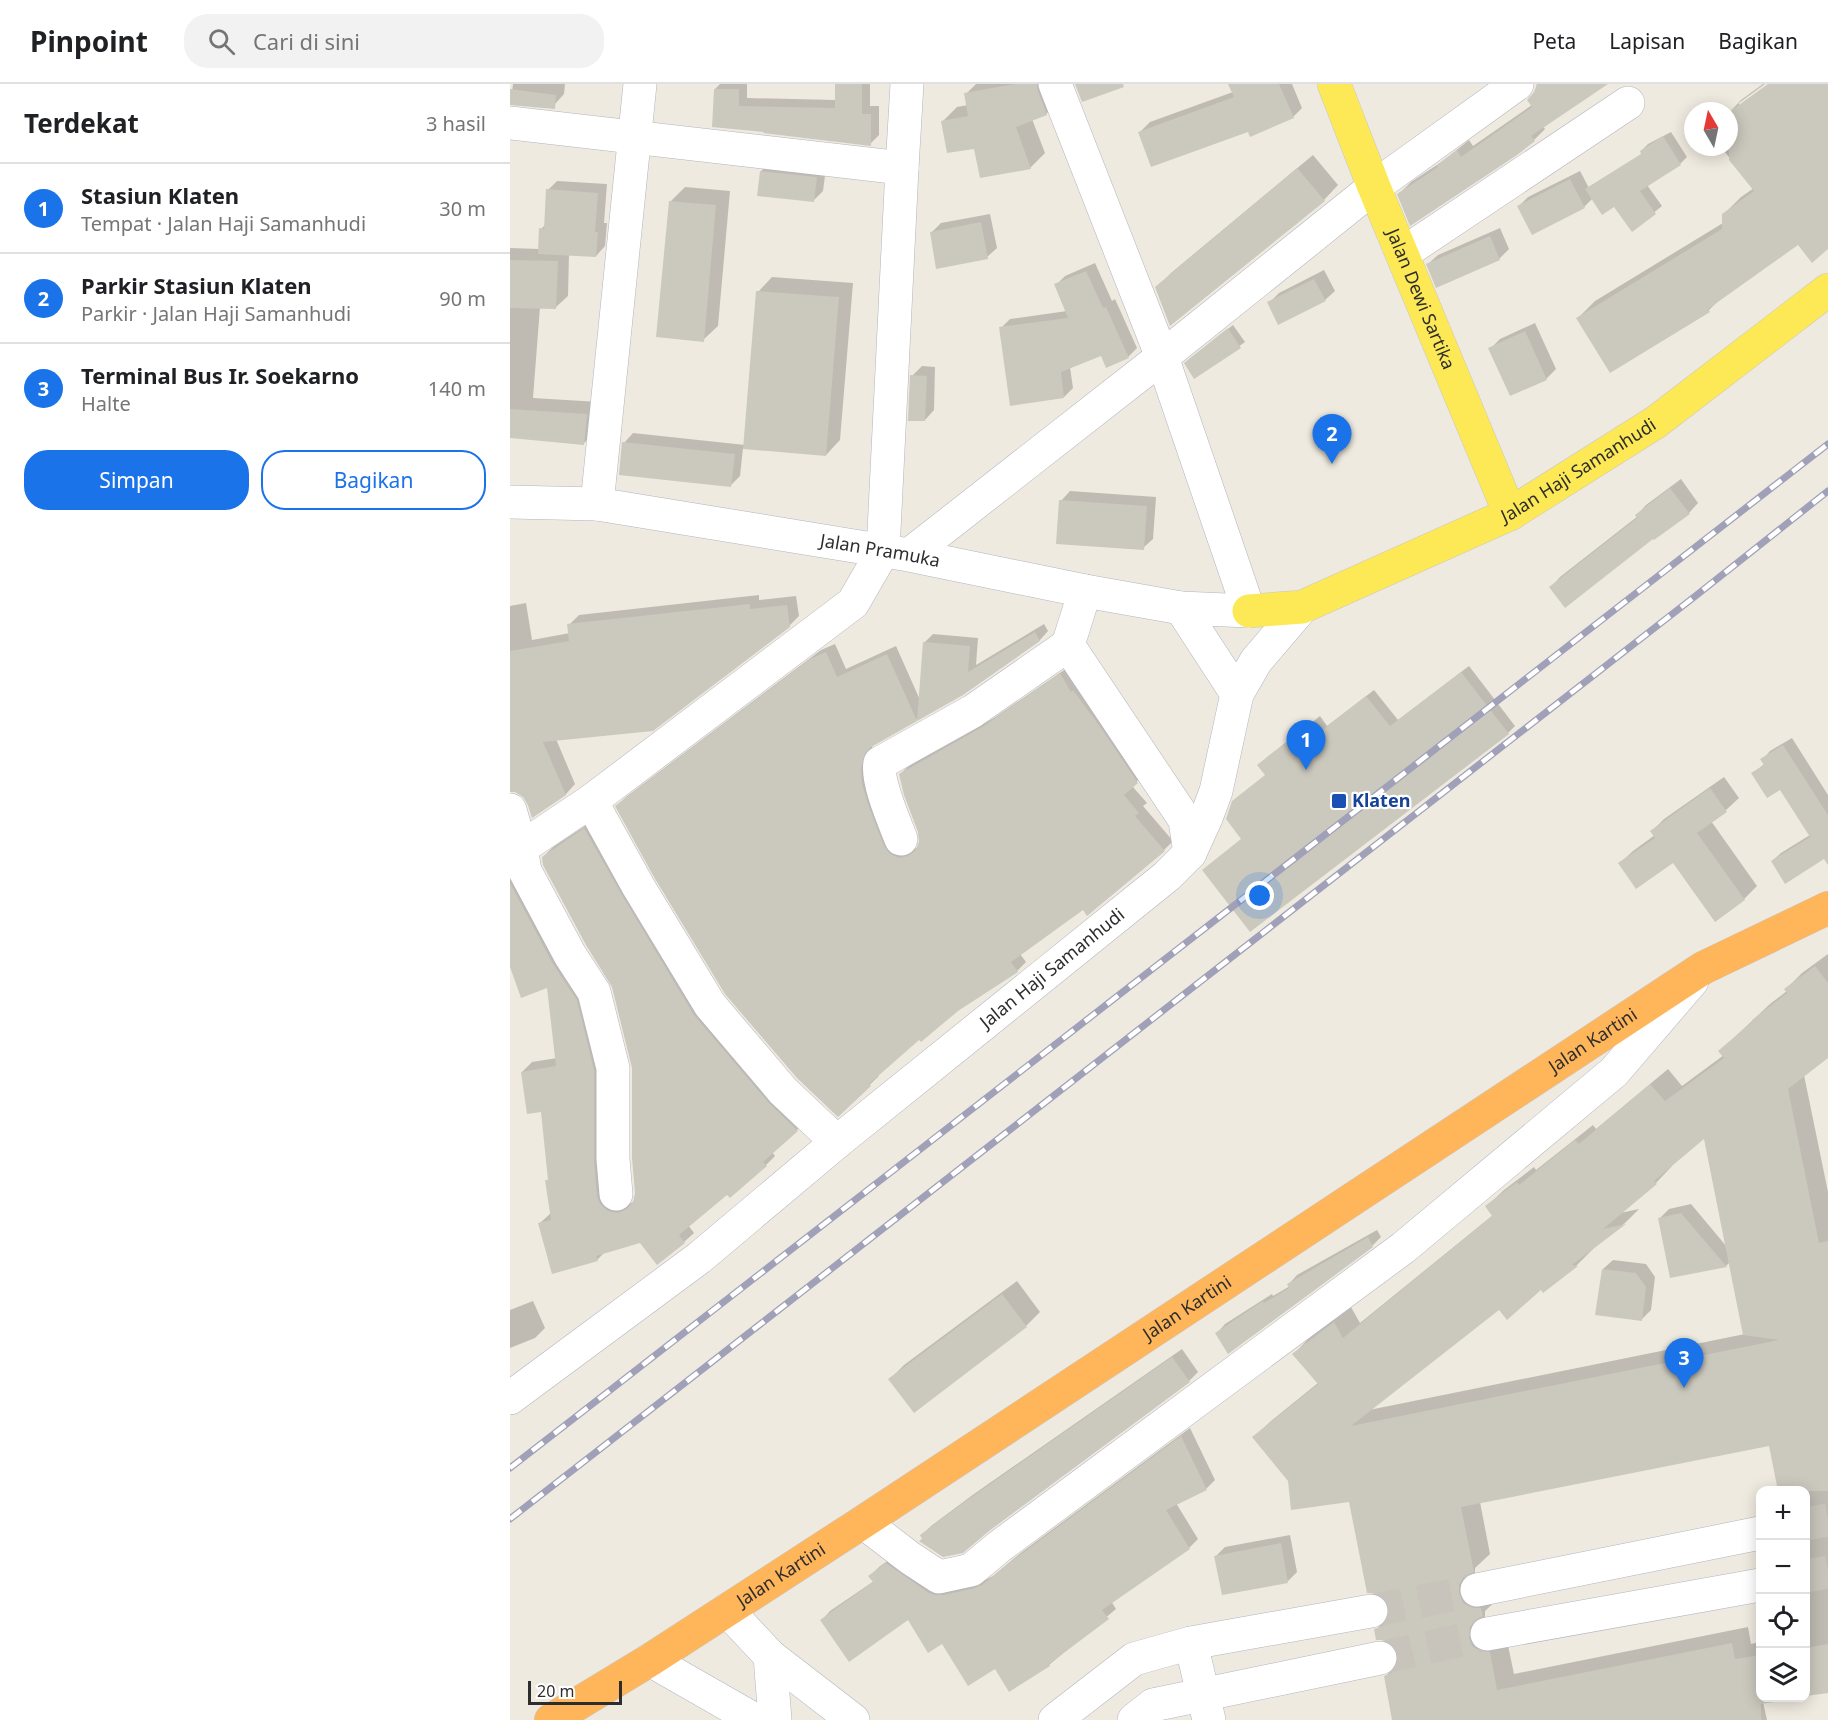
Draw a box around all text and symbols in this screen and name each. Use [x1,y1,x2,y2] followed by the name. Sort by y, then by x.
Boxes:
[184,14,604,68] search box
[30,22,148,60] text: Pinpoint
[205,25,238,58] icon: search
[253,26,360,56] text: Cari di sini
[1532,27,1576,55] text: Peta
[1609,27,1685,55] text: Lapisan
[1718,27,1798,55] text: Bagikan
[1684,102,1738,156] north arrow
[24,105,139,141] text: Terdekat
[426,110,486,137] text: 3 hasil
[81,180,239,210] text: Stasiun Klaten
[38,195,49,222] text: 1
[439,195,486,222] text: 30 m
[81,210,366,237] text: Tempat · Jalan Haji Samanhudi
[1381,223,1462,373] street label: Jalan Dewi Sartika
[81,270,312,300] text: Parkir Stasiun Klaten
[38,285,49,312] text: 2
[439,285,486,312] text: 90 m
[81,300,351,327] text: Parkir · Jalan Haji Samanhudi
[81,360,359,390] text: Terminal Bus Ir. Soekarno
[38,375,49,402] text: 3
[428,375,486,402] text: 140 m
[81,390,131,417] text: Halte
[1495,412,1660,528] street label: Jalan Haji Samanhudi
[1312,414,1352,464] pin: 2
[24,450,249,510] button: Simpan
[261,450,486,510] button: Bagikan
[817,527,942,572] street label: Jalan Pramuka
[1286,720,1326,770] pin: 1
[1352,788,1410,812] place label: Klaten
[1330,792,1348,810] marker: Klaten
[1245,881,1274,910] your location
[973,902,1129,1034] street label: Jalan Haji Samanhudi
[1542,1002,1641,1079] street label: Jalan Kartini
[1136,1269,1236,1346] street label: Jalan Kartini
[1664,1338,1704,1388] pin: 3
[1756,1486,1810,1702] map controls
[1756,1486,1810,1540] button: +
[730,1537,830,1613] street label: Jalan Kartini
[1756,1540,1810,1594] button: −
[1756,1594,1810,1648] button: locate
[1756,1648,1810,1702] button: layers
[528,1678,622,1706] scale bar
[537,1680,574,1702] text: 20 m

